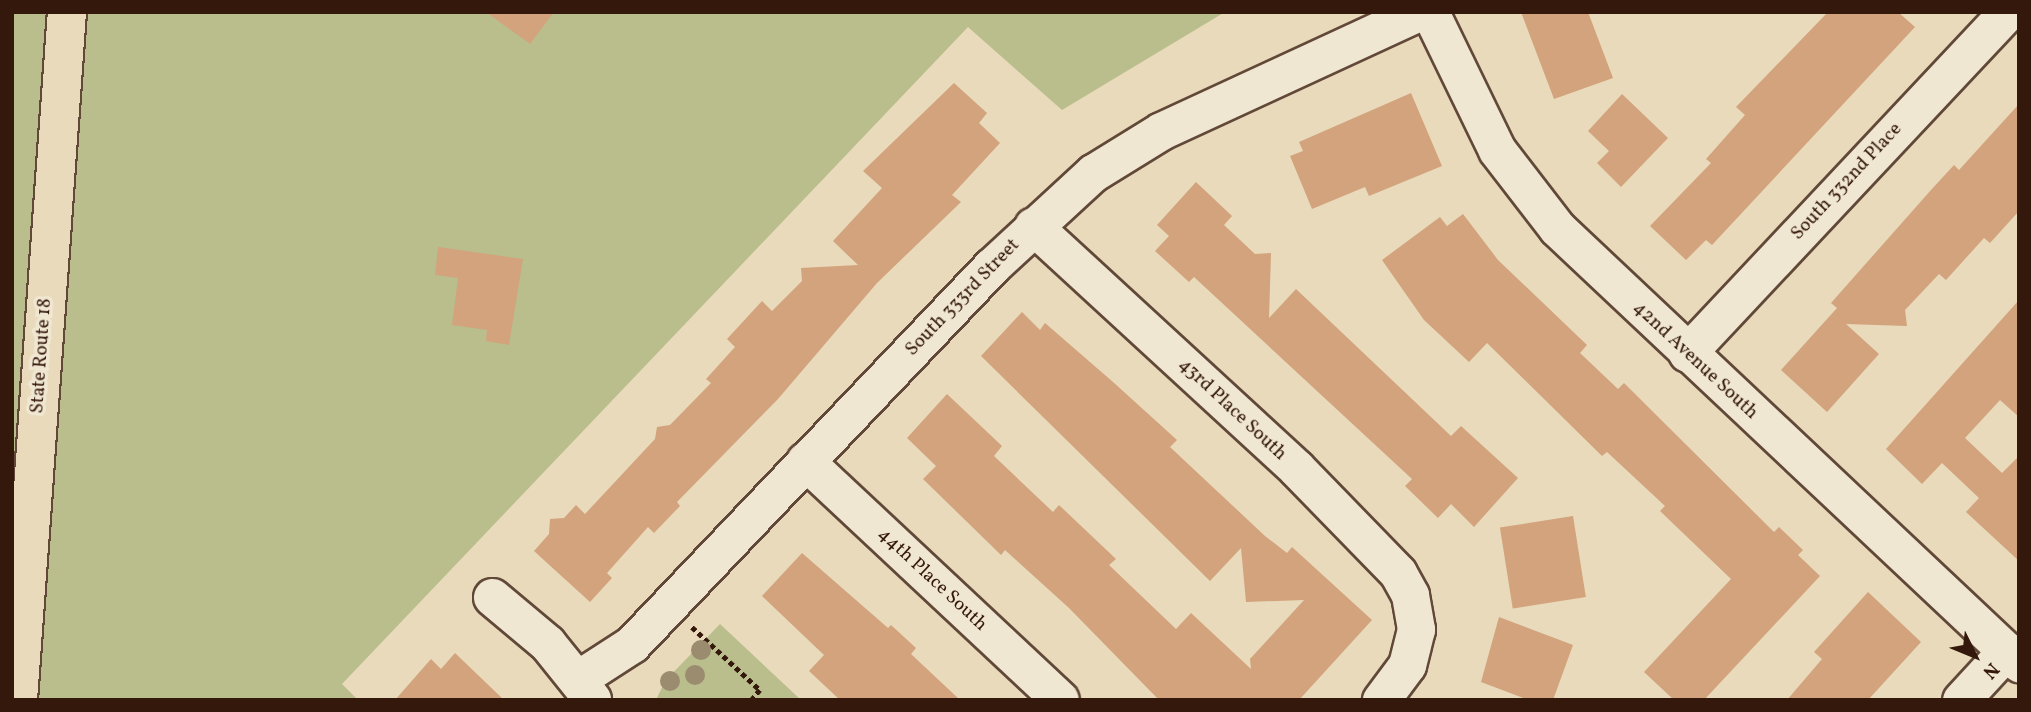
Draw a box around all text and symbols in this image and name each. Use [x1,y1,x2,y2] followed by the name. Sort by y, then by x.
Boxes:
[1787,119,1907,245] street label: South 332nd Place
[901,235,1025,361] street label: South 333rd Street
[1628,297,1762,425] street label: 42nd Avenue South
[27,298,57,414] street label: State Route 18
[1173,354,1291,466] street label: 43rd Place South
[873,523,991,637] street label: 44th Place South
[1940,621,2010,691] north arrow
[1976,656,2005,684] text: N

